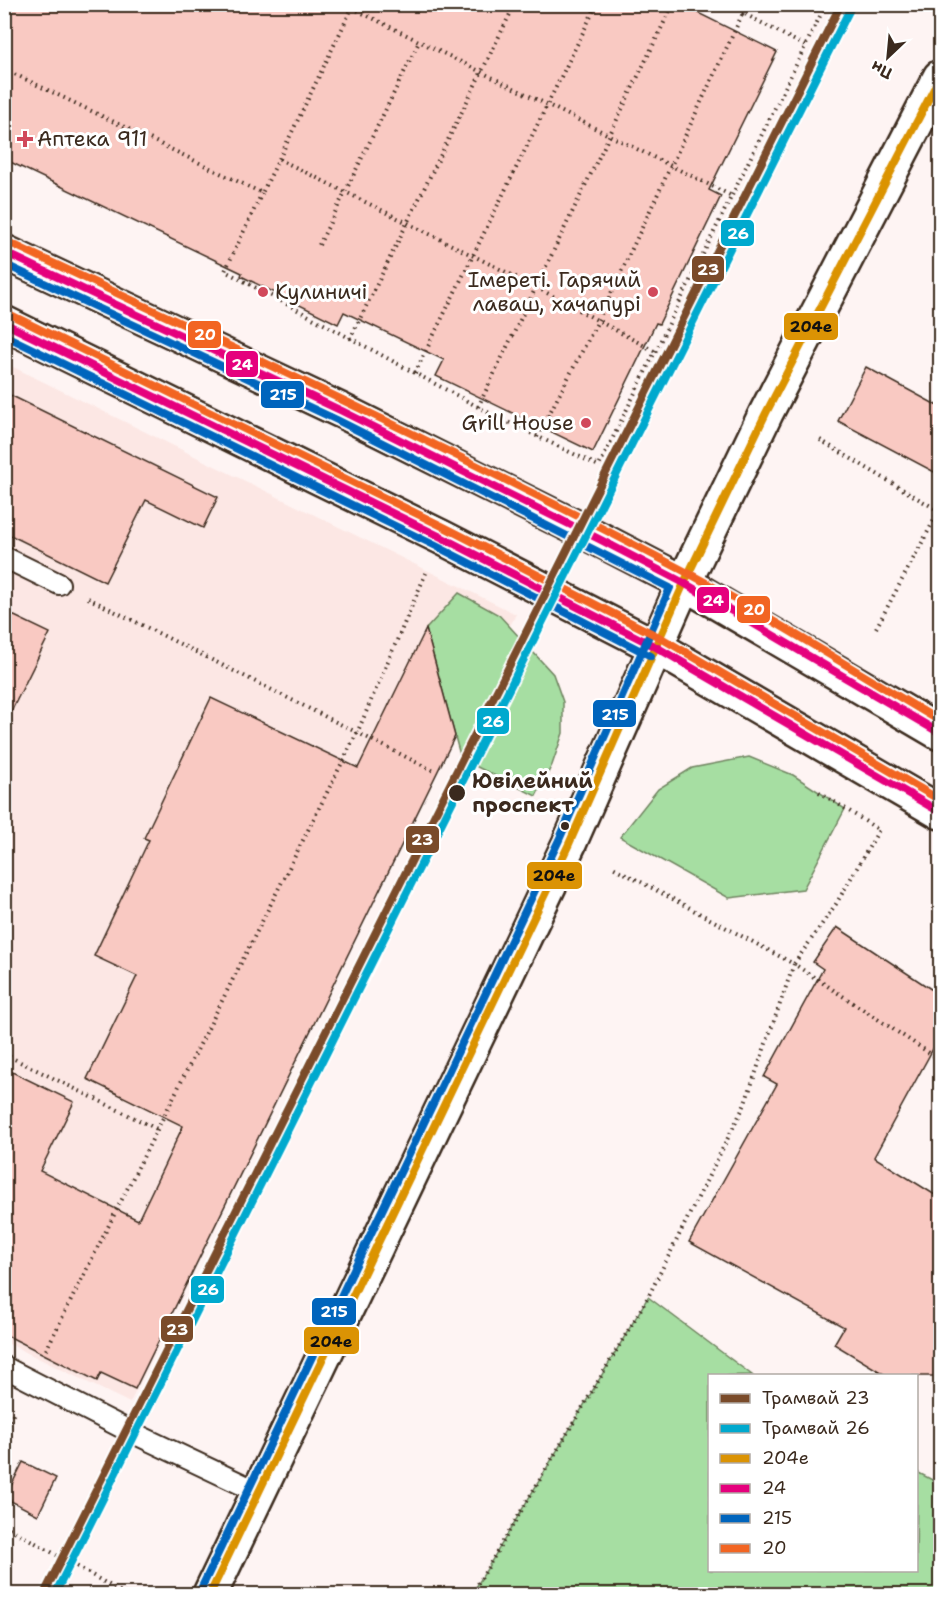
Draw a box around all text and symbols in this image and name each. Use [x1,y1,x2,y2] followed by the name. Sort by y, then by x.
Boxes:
[858,27,918,87] north arrow
[868,56,896,84] text: Пн
[37,125,148,153] place label: Аптека 911
[18,132,32,146] marker: Аптека 911
[720,219,755,247] line badge: 26
[727,223,749,244] text: 26
[691,255,725,283] line badge: 23
[697,259,719,280] text: 23
[468,266,641,318] place label: Імереті. Гарячий лаваш, хачапурі
[275,278,367,306] place label: Кулиничі
[256,285,270,299] marker: Кулиничі
[646,285,660,299] marker: Імереті. Гарячий лаваш, хачапурі
[783,312,839,341] line badge: 204е
[790,316,833,337] text: 204е
[187,320,222,349] line badge: 20
[194,324,216,345] text: 20
[225,350,259,378] line badge: 24
[231,354,253,375] text: 24
[260,380,305,409] line badge: 215
[269,384,297,405] text: 215
[462,409,574,437] place label: Grill House
[579,416,593,430] marker: Grill House
[696,586,730,614] line badge: 24
[702,590,724,611] text: 24
[736,595,771,624] line badge: 20
[743,599,765,620] text: 20
[592,699,637,728] line badge: 215
[601,704,629,725] text: 215
[476,707,510,735] line badge: 26
[482,711,504,732] text: 26
[472,767,593,819] place label: Ювілейний проспект
[447,783,467,803] marker: Ювілейний проспект
[559,820,571,832] unlabelled marker
[405,825,440,854] line badge: 23
[411,829,433,850] text: 23
[526,861,583,890] line badge: 204е
[533,865,576,886] text: 204е
[190,1275,225,1304] line badge: 26
[197,1279,219,1300] text: 26
[311,1297,357,1326] line badge: 215
[320,1301,348,1322] text: 215
[160,1315,194,1343] line badge: 23
[166,1319,188,1340] text: 23
[303,1326,360,1355] line badge: 204е
[310,1331,353,1352] text: 204е
[708,1374,918,1572] legend
[762,1386,870,1410] text: Трамвай 23
[762,1416,870,1440] text: Трамвай 26
[762,1446,809,1470] text: 204е
[762,1476,786,1500] text: 24
[762,1506,792,1530] text: 215
[762,1536,787,1560] text: 20

